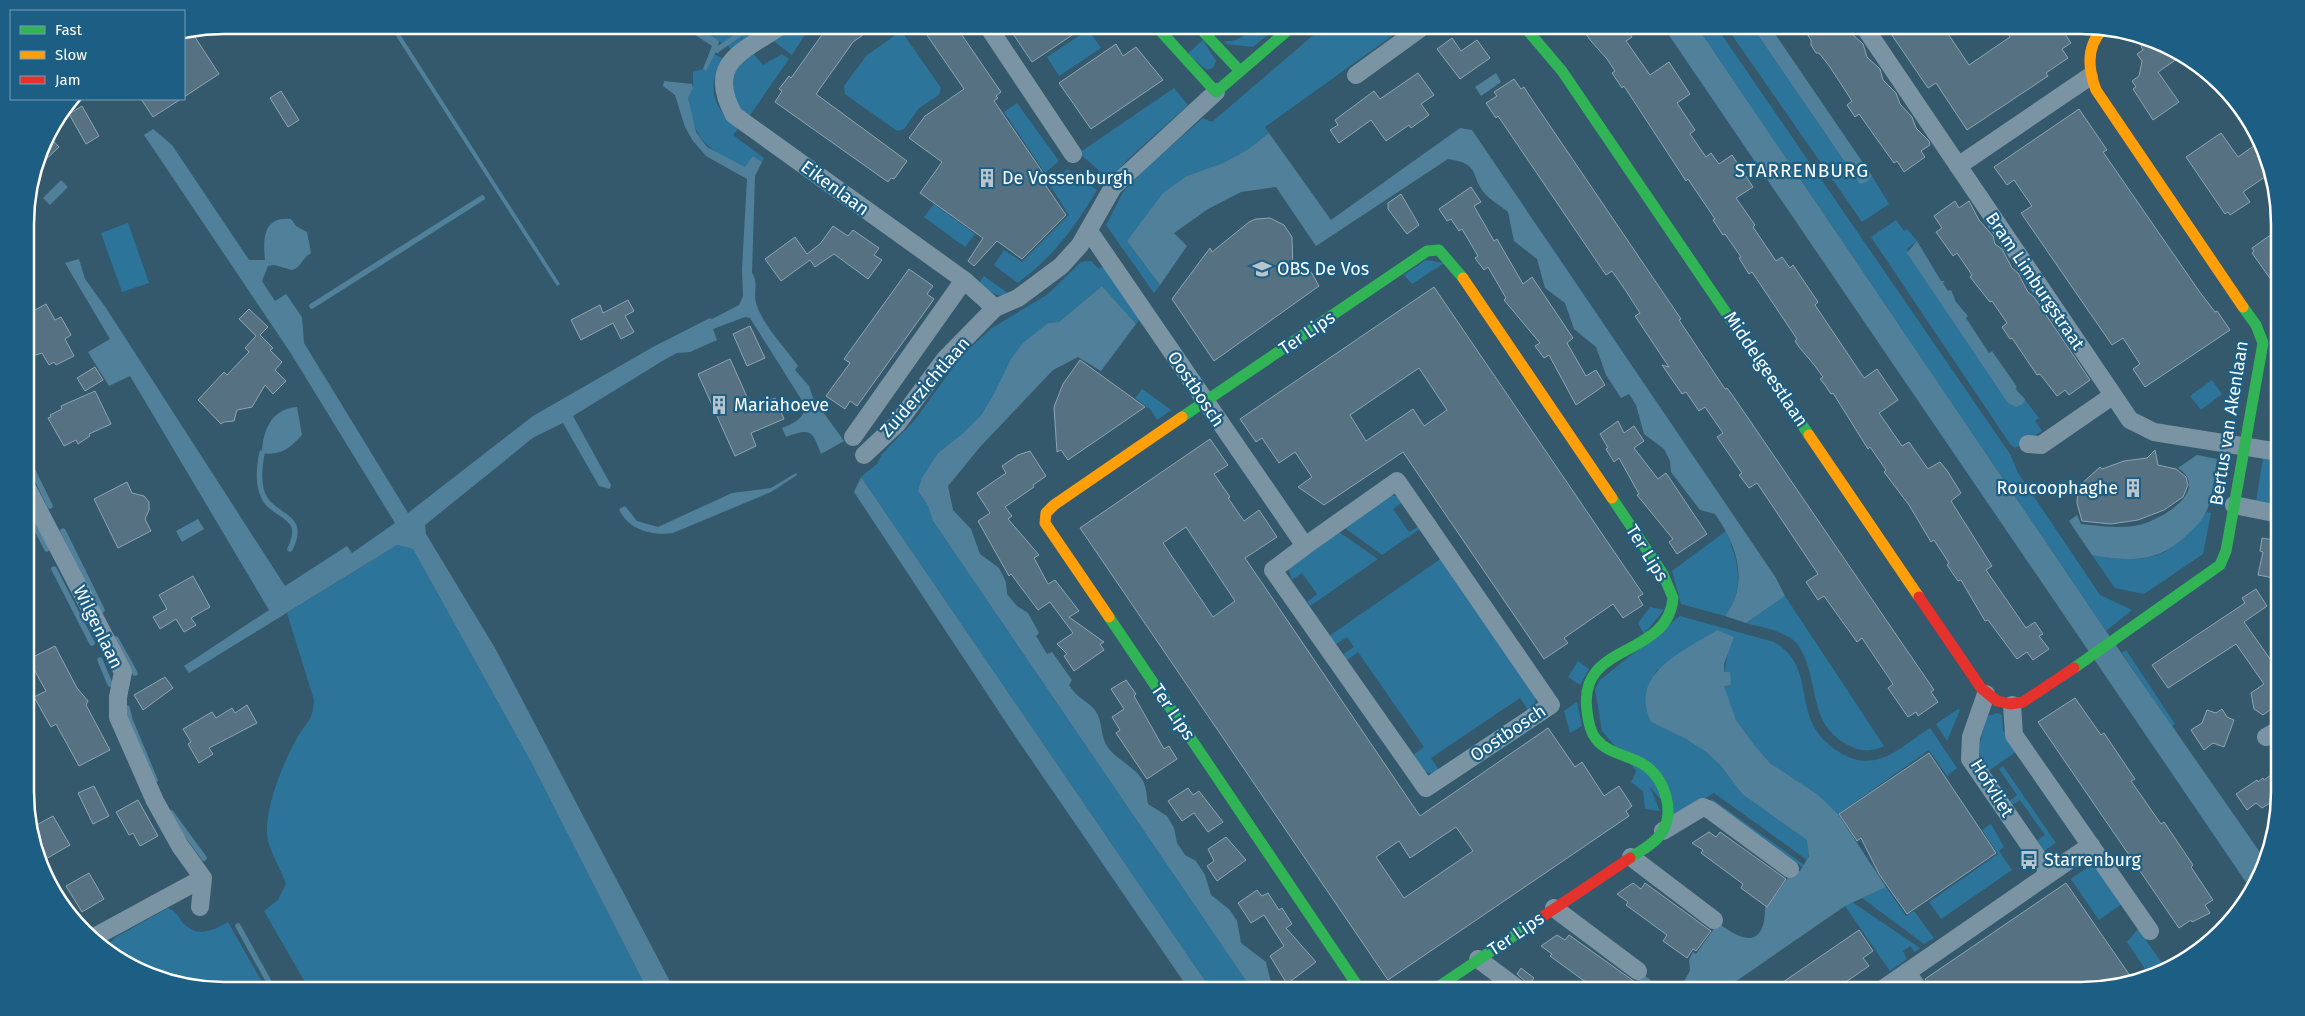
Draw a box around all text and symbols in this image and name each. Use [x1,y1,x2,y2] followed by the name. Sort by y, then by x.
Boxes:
[10,10,185,100] legend
[55,21,82,39] text: Fast
[55,46,87,64] text: Slow
[55,71,81,89] text: Jam
[796,156,874,220] street label: Eikenlaan
[1735,159,1869,182] district label: STARRENBURG
[976,167,998,189] building icon: De Vossenburgh
[1002,167,1133,189] place label: De Vossenburgh
[1981,208,2089,354] street label: Bram Limburgstraat
[1251,258,1273,280] school or university icon: OBS De Vos
[1277,258,1369,280] place label: OBS De Vos
[1275,306,1339,360] street label: Ter Lips
[1719,307,1813,431] street label: Middelgeestlaan
[876,332,974,442] street label: Zuiderzichtlaan
[2205,339,2253,507] street label: Bertus van Akenlaan
[1163,347,1229,431] street label: Oostbosch
[708,394,730,416] building icon: Mariahoeve
[734,394,829,416] place label: Mariahoeve
[1997,477,2118,499] place label: Roucoophaghe
[2122,477,2144,499] building icon: Roucoophaghe
[1621,520,1673,586] street label: Ter Lips
[68,582,128,672] street label: Wilgenlaan
[1146,680,1200,744] street label: Ter Lips
[1466,700,1550,766] street label: Oostbosch
[1966,755,2019,822] street label: Hofvliet
[2018,849,2040,871] bus stop icon: Starrenburg
[2044,849,2142,871] place label: Starrenburg
[1484,907,1548,961] street label: Ter Lips

